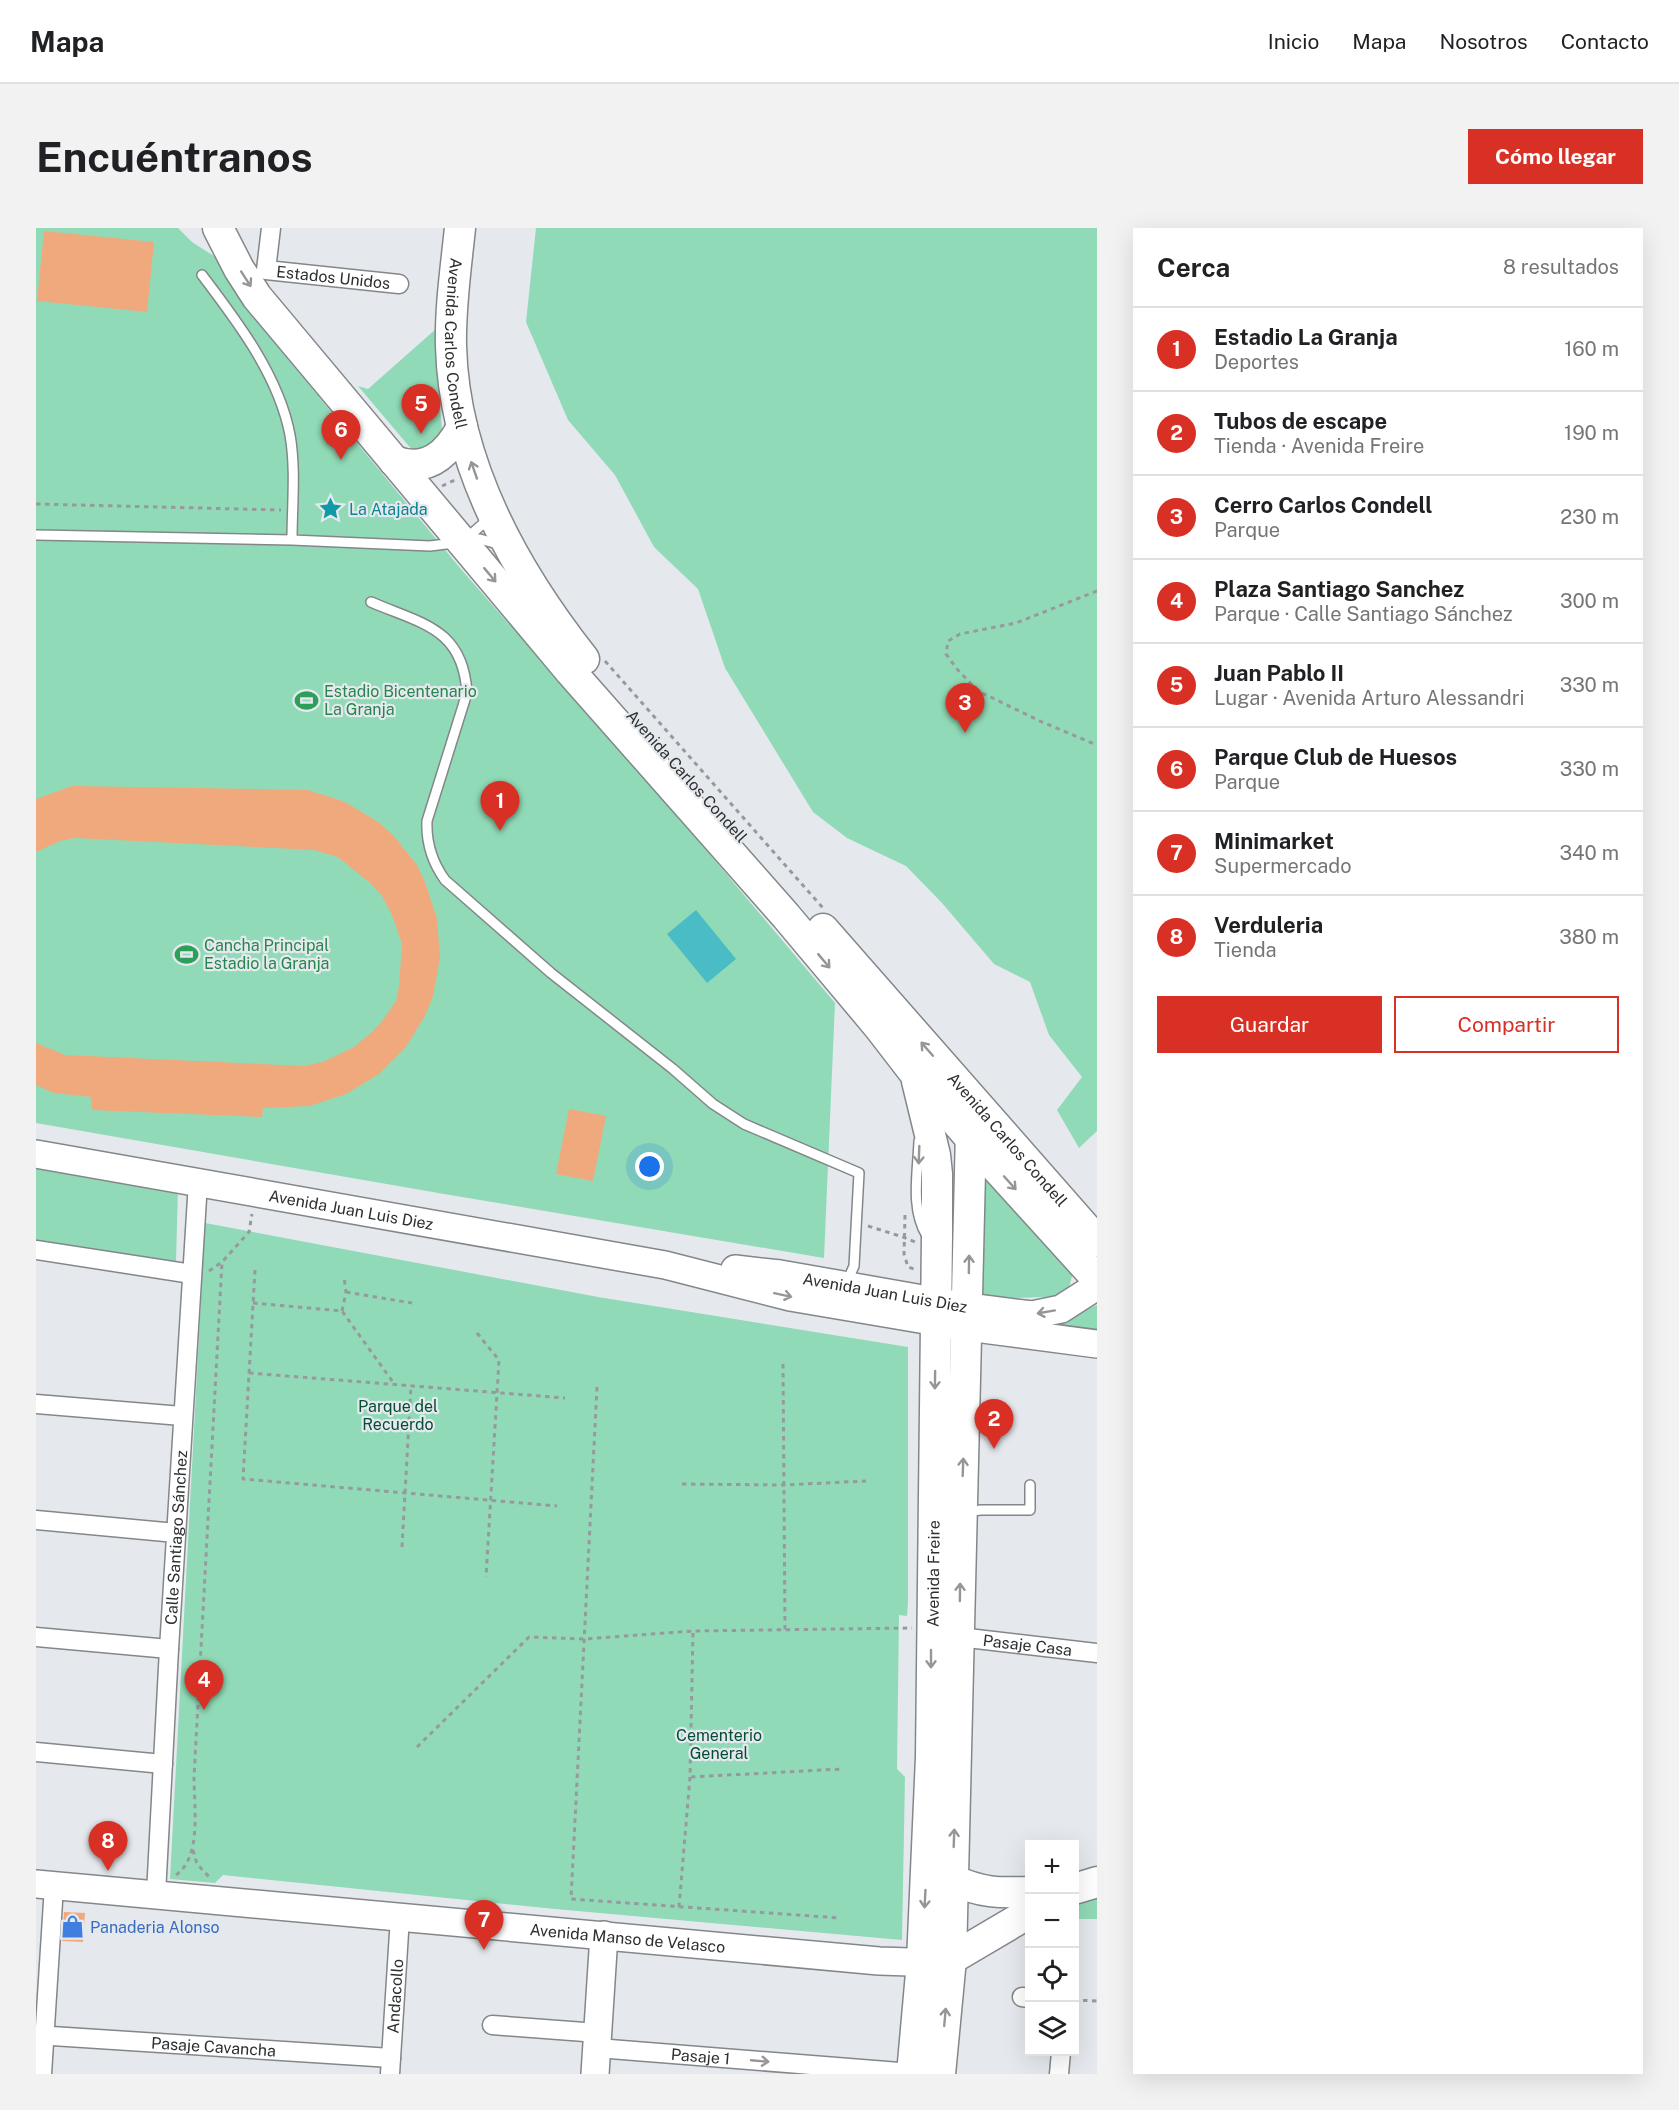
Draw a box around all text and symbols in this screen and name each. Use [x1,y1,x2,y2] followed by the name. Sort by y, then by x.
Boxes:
[30,25,104,58] text: Mapa
[1268,29,1319,54] text: Inicio
[1352,29,1406,54] text: Mapa
[1439,29,1528,54] text: Nosotros
[1561,29,1649,54] text: Contacto
[1468,129,1643,184] button: Cómo llegar
[36,132,313,181] text: Encuéntranos
[1157,252,1230,283] text: Cerca
[1503,255,1619,279] text: 8 resultados
[441,257,471,431] street label: Avenida Carlos Condell
[275,262,391,293] street label: Estados Unidos
[239,271,252,288] one-way arrow
[1214,324,1398,350] text: Estadio La Granja
[1172,337,1181,361] text: 1
[1564,337,1619,361] text: 160 m
[1214,350,1299,374] text: Deportes
[402,384,440,434] pin: 5
[1214,408,1387,434] text: Tubos de escape
[322,410,360,460] pin: 6
[1170,421,1183,445] text: 2
[1564,421,1619,445] text: 190 m
[1214,434,1424,458] text: Tienda · Avenida Freire
[468,461,479,480] one-way arrow
[1214,492,1433,518] text: Cerro Carlos Condell
[318,496,344,522] place icon: La Atajada
[349,500,428,519] place label: La Atajada
[1170,505,1183,529] text: 3
[1560,505,1619,529] text: 230 m
[1214,518,1280,542] text: Parque
[483,567,496,583] one-way arrow
[1214,576,1464,602] text: Plaza Santiago Sanchez
[1170,589,1183,613] text: 4
[1560,589,1619,613] text: 300 m
[1214,602,1513,626] text: Parque · Calle Santiago Sánchez
[1214,660,1344,686] text: Juan Pablo II
[1170,673,1183,697] text: 5
[1560,673,1619,697] text: 330 m
[324,682,477,719] place label: Estadio Bicentenario La Granja
[946,684,984,733] pin: 3
[1214,686,1524,710] text: Lugar · Avenida Arturo Alessandri
[293,687,319,713] sports icon: Estadio Bicentenario La Granja
[622,706,751,847] street label: Avenida Carlos Condell
[1214,744,1457,770] text: Parque Club de Huesos
[1170,757,1183,781] text: 6
[1560,757,1619,781] text: 330 m
[1214,770,1280,794] text: Parque
[480,782,520,831] pin: 1
[1214,828,1334,854] text: Minimarket
[1170,841,1183,865] text: 7
[1559,841,1619,865] text: 340 m
[1214,854,1352,878] text: Supermercado
[1214,912,1323,938] text: Verduleria
[1170,925,1183,949] text: 8
[1559,925,1619,949] text: 380 m
[204,936,329,973] place label: Cancha Principal Estadio la Granja
[1214,938,1277,962] text: Tienda
[173,941,199,967] sports icon: Cancha Principal Estadio la Granja
[817,953,831,968] one-way arrow
[1157,996,1382,1053] button: Guardar
[1394,996,1619,1053] button: Compartir
[921,1041,934,1057] one-way arrow
[944,1069,1071,1211] street label: Avenida Carlos Condell
[913,1145,925,1165] one-way arrow
[635,1152,664,1181] your location
[1003,1176,1017,1191] one-way arrow
[267,1186,435,1234] street label: Avenida Juan Luis Diez
[963,1254,974,1274] one-way arrow
[801,1269,969,1317] street label: Avenida Juan Luis Diez
[772,1290,792,1301] one-way arrow
[1037,1307,1056,1318] one-way arrow
[929,1370,941,1390] one-way arrow
[358,1397,438,1434] park label: Parque del Recuerdo
[974,1400,1014,1449] pin: 2
[162,1449,191,1625] street label: Calle Santiago Sánchez
[958,1458,969,1478] one-way arrow
[923,1520,944,1627] street label: Avenida Freire
[954,1582,966,1602] one-way arrow
[982,1631,1073,1660] street label: Pasaje Casa
[925,1649,937,1669] one-way arrow
[184,1660,224,1710] pin: 4
[676,1726,762,1763] park label: Cementerio General
[88,1822,128,1871] pin: 8
[948,1828,959,1848] one-way arrow
[1025,1840,1079,2056] map controls
[1025,1840,1079,1894] button: +
[919,1889,930,1908] one-way arrow
[1025,1894,1079,1948] button: −
[464,1900,504,1950] pin: 7
[59,1914,85,1940] shop icon: Panaderia Alonso
[90,1918,220,1937] place label: Panaderia Alonso
[529,1920,726,1957] street label: Avenida Manso de Velasco
[1025,1948,1079,2002] button: locate
[384,1958,407,2034] street label: Andacollo
[1025,2002,1079,2056] button: layers
[940,2007,951,2027] one-way arrow
[151,2033,277,2061] street label: Pasaje Cavancha
[670,2045,731,2069] street label: Pasaje 1
[750,2056,770,2067] one-way arrow

